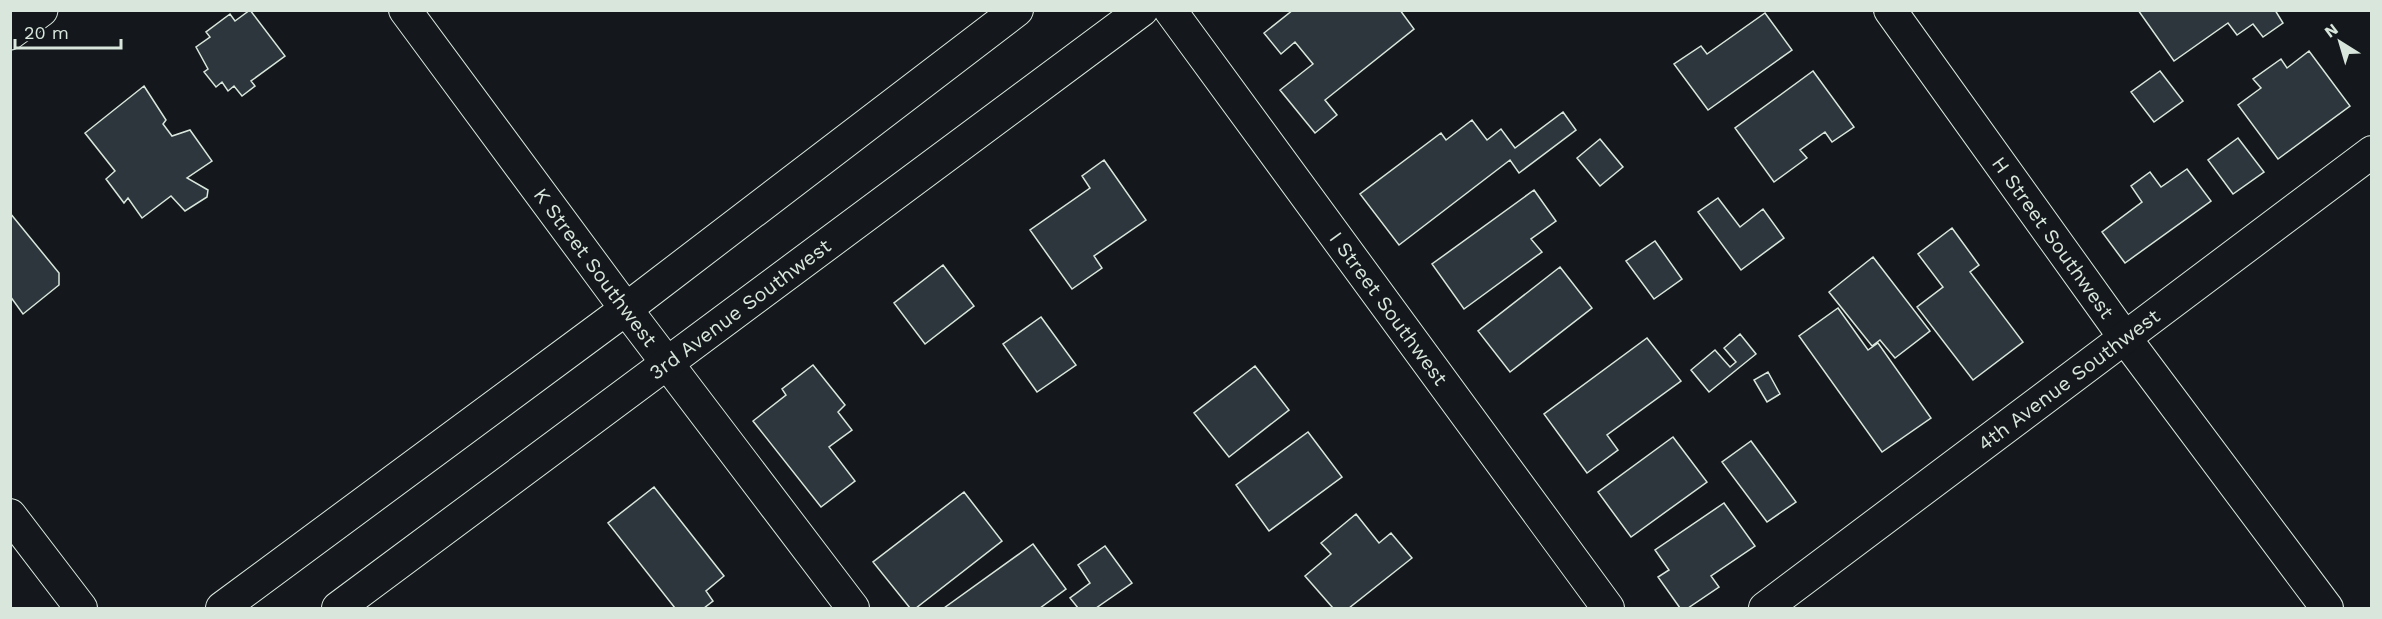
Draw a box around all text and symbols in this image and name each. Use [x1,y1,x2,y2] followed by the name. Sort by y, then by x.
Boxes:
[15,12,122,50] scale bar
[2310,12,2370,72] north arrow
[2321,19,2342,42] text: N
[24,22,69,43] text: 20 m
[1987,152,2119,324] street label: H Street Southwest
[529,183,662,352] street label: K Street Southwest
[1324,227,1453,391] street label: I Street Southwest
[644,233,836,384] street label: 3rd Avenue Southwest
[1973,303,2165,456] street label: 4th Avenue Southwest

